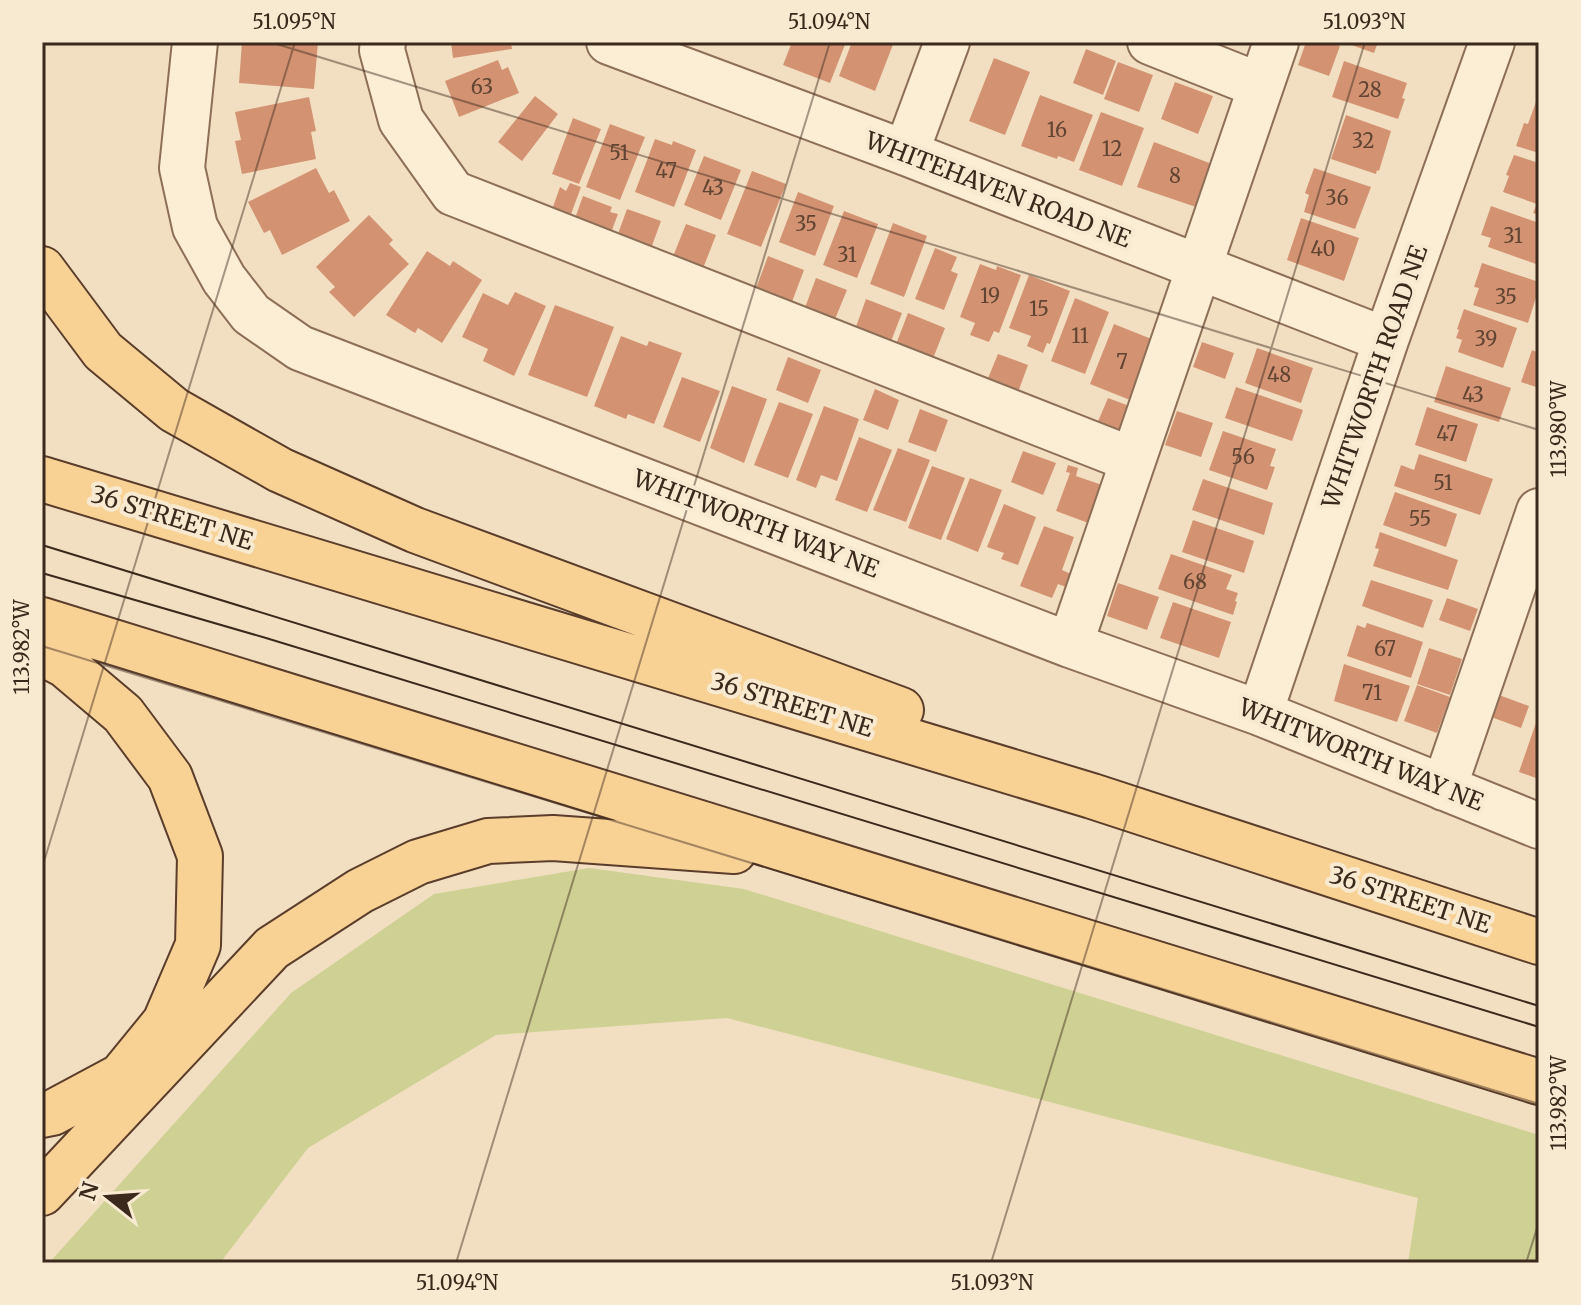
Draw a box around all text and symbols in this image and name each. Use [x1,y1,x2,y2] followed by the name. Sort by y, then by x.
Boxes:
[252,9,336,34] text: 51.095°N
[788,9,871,34] text: 51.094°N
[1323,9,1406,34] text: 51.093°N
[471,74,493,99] house number: 63
[1358,77,1382,102] house number: 28
[1047,117,1067,142] house number: 16
[860,124,1136,255] street label: WHITEHAVEN ROAD NE
[1352,128,1374,153] house number: 32
[1102,136,1122,161] house number: 12
[609,140,629,165] house number: 51
[655,158,677,183] house number: 47
[1169,163,1181,188] house number: 8
[702,175,724,200] house number: 43
[1325,185,1349,210] house number: 36
[795,211,817,236] house number: 35
[1503,223,1523,248] house number: 31
[1311,236,1335,261] house number: 40
[1315,240,1434,514] street label: WHITWORTH ROAD NE
[837,242,857,267] house number: 31
[980,283,1000,308] house number: 19
[1495,284,1517,309] house number: 35
[1029,296,1049,321] house number: 15
[1071,323,1089,348] house number: 11
[1475,326,1497,351] house number: 39
[1116,349,1128,374] house number: 7
[1267,362,1291,387] house number: 48
[1546,380,1571,477] text: 113.980°W
[1462,382,1484,407] house number: 43
[1436,421,1458,446] house number: 47
[1231,444,1255,469] house number: 56
[628,462,884,585] street label: WHITWORTH WAY NE
[1433,470,1453,495] house number: 51
[87,478,258,557] street label: 36 STREET NE
[1409,506,1431,531] house number: 55
[1183,569,1207,594] house number: 68
[9,598,34,695] text: 113.982°W
[1374,636,1396,661] house number: 67
[707,665,878,744] street label: 36 STREET NE
[1362,680,1382,705] house number: 71
[1233,691,1489,818] street label: WHITWORTH WAY NE
[1326,859,1495,940] street label: 36 STREET NE
[1546,1054,1571,1151] text: 113.982°W
[68,1157,148,1237] north arrow
[73,1178,105,1204] text: N
[416,1270,499,1295] text: 51.094°N
[951,1270,1034,1295] text: 51.093°N

